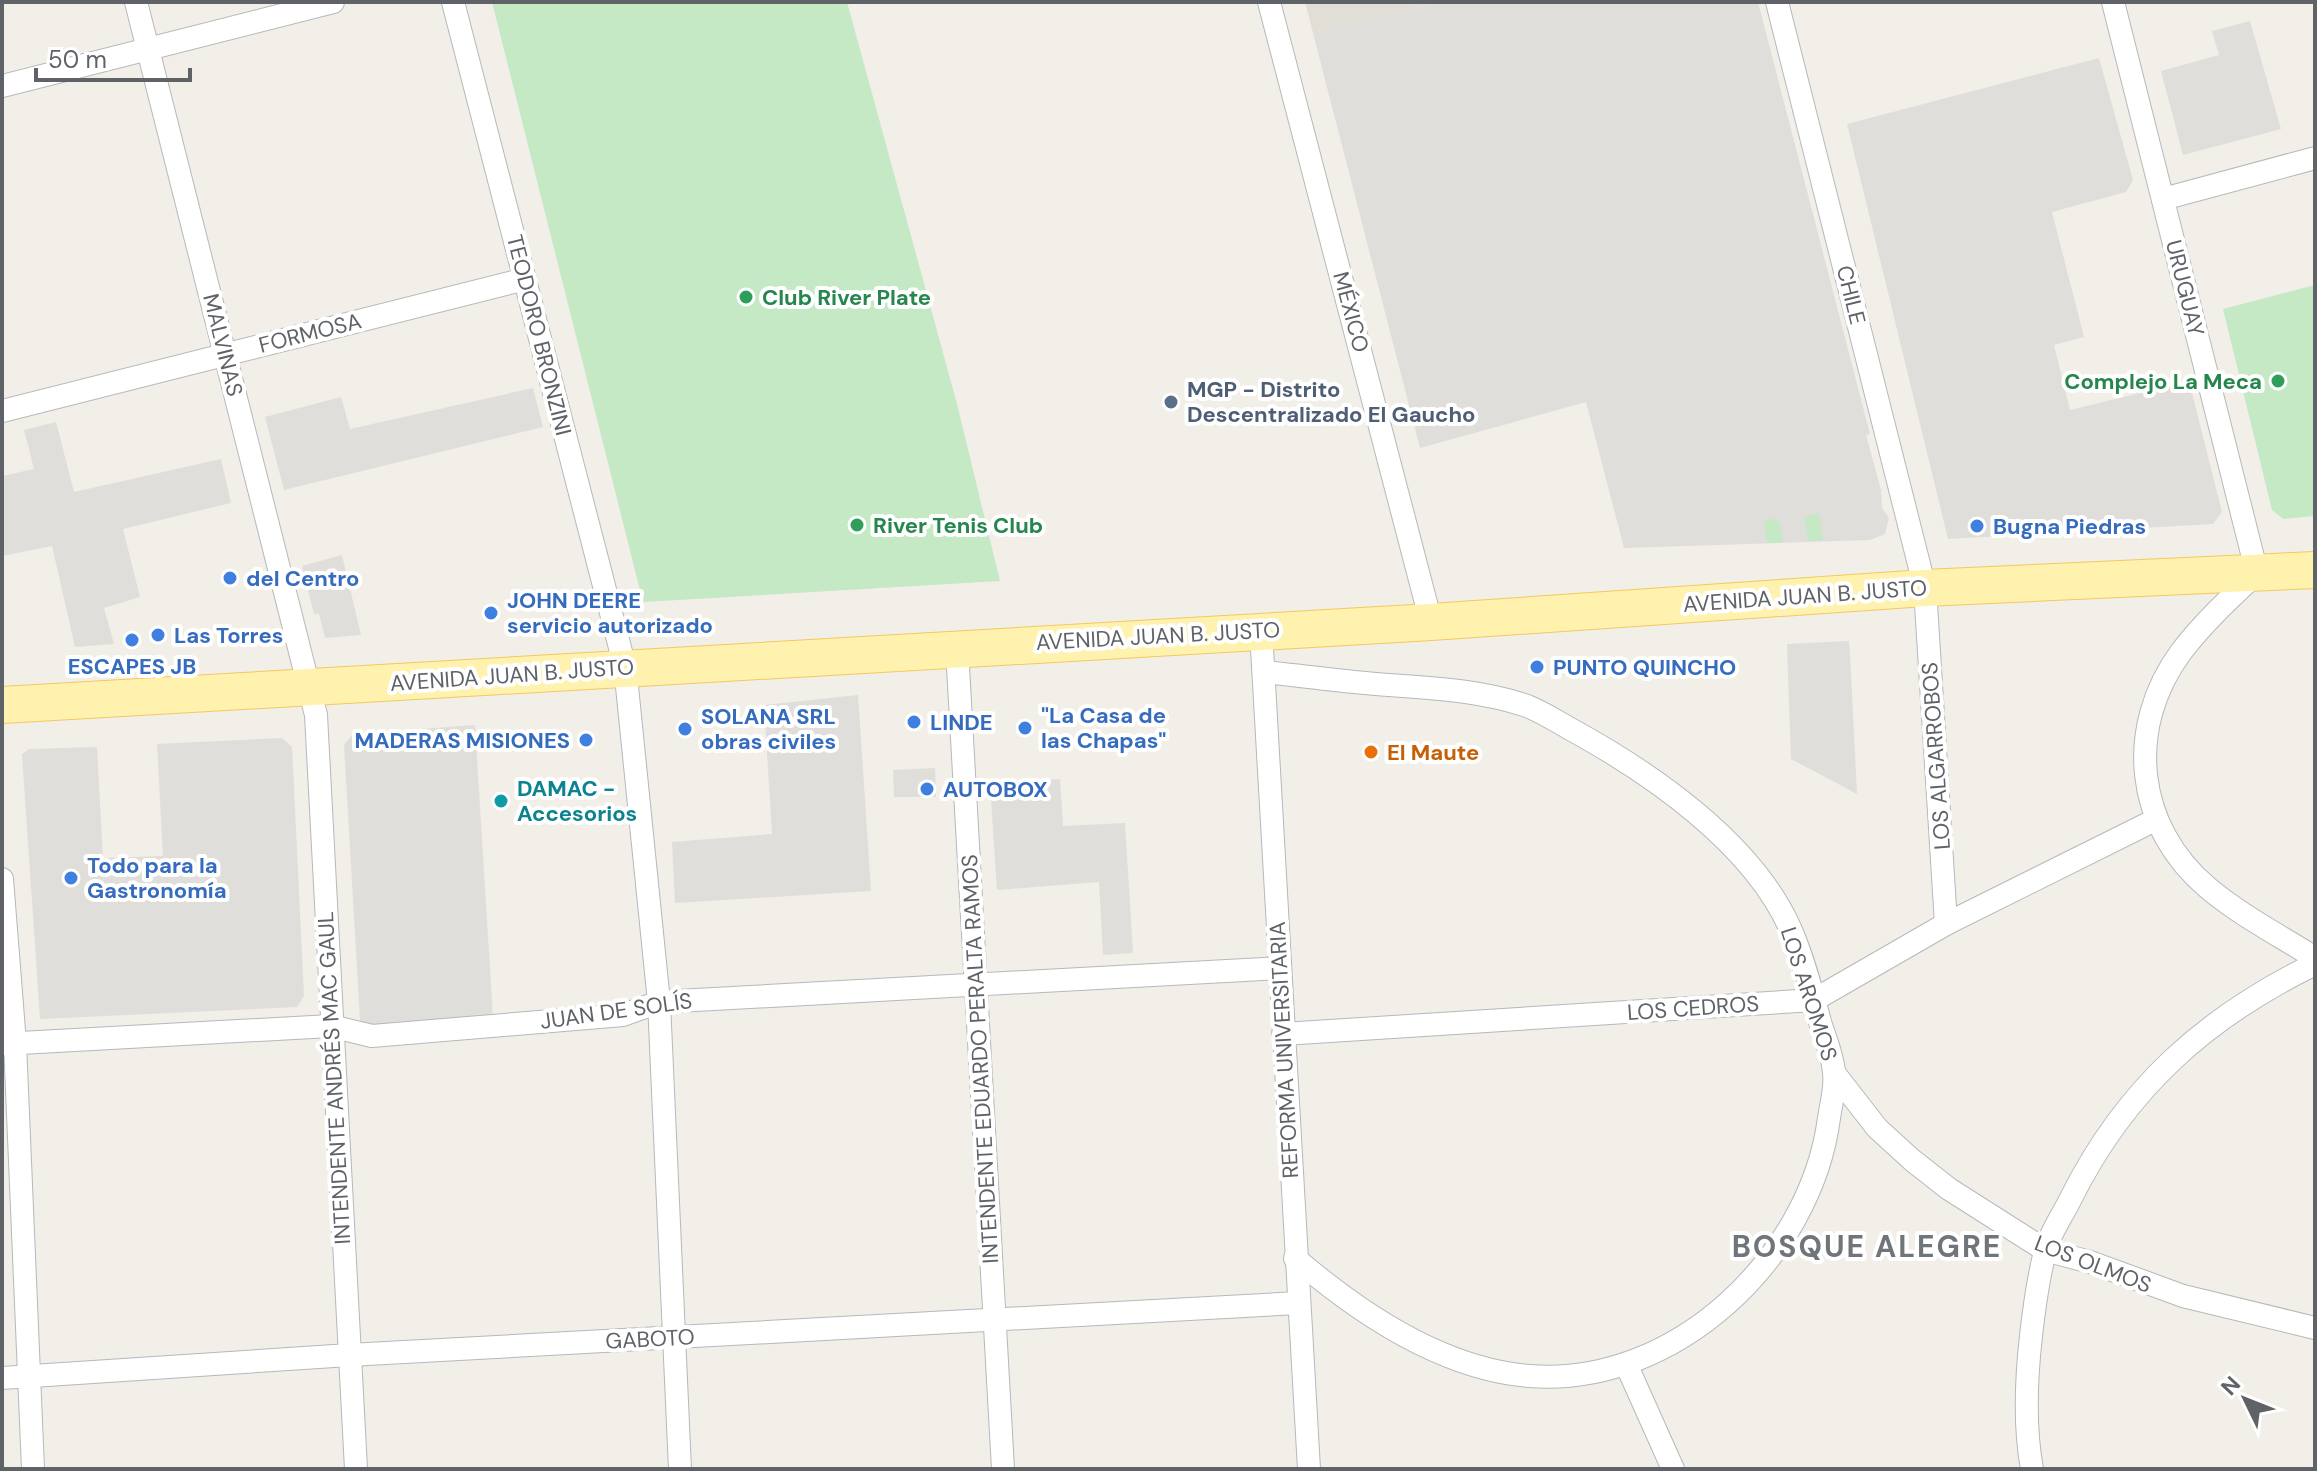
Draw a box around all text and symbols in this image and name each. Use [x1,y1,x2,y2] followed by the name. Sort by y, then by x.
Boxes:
[36,32,190,82] scale bar
[48,44,107,75] text: 50 m
[500,232,578,438] street label: TEODORO BRONZINI
[2159,237,2211,339] street label: URUGUAY
[1830,262,1872,328] street label: CHILE
[1326,269,1376,355] street label: MÉXICO
[762,283,931,312] place label: Club River Plate
[737,288,755,306] marker: Club River Plate
[196,291,250,399] street label: MALVINAS
[256,306,364,360] street label: FORMOSA
[2064,367,2262,396] place label: Complejo La Meca
[2269,372,2287,390] marker: Complejo La Meca
[1187,375,1475,429] place label: MGP - Distrito Descentralizado El Gaucho
[1162,393,1180,411] marker: MGP - Distrito Descentralizado El Gaucho
[873,511,1043,540] place label: River Tenis Club
[1993,512,2146,541] place label: Bugna Piedras
[848,516,866,534] marker: River Tenis Club
[1968,517,1986,535] marker: Bugna Piedras
[246,564,360,593] place label: del Centro
[221,569,239,587] marker: del Centro
[1682,573,1928,619] street label: AVENIDA JUAN B. JUSTO
[507,586,713,640] place label: JOHN DEERE servicio autorizado
[482,604,500,622] marker: JOHN DEERE servicio autorizado
[1035,615,1281,657] street label: AVENIDA JUAN B. JUSTO
[174,621,283,650] place label: Las Torres
[149,626,167,644] marker: Las Torres
[123,631,141,649] marker: ESCAPES JB
[68,652,196,681] place label: ESCAPES JB
[389,652,635,698] street label: AVENIDA JUAN B. JUSTO
[1553,653,1736,682] place label: PUNTO QUINCHO
[1528,658,1546,676] marker: PUNTO QUINCHO
[1915,661,1957,851] street label: LOS ALGARROBOS
[1041,701,1166,755] place label: "La Casa de las Chapas"
[701,702,836,756] place label: SOLANA SRL obras civiles
[930,708,993,737] place label: LINDE
[905,713,923,731] marker: LINDE
[1016,719,1034,737] marker: "La Casa de las Chapas"
[676,720,694,738] marker: SOLANA SRL obras civiles
[354,726,570,755] place label: MADERAS MISIONES
[577,731,595,749] marker: MADERAS MISIONES
[1387,738,1479,767] place label: El Maute
[1362,743,1380,761] marker: El Maute
[517,774,637,828] place label: DAMAC - Accesorios
[943,775,1048,804] place label: AUTOBOX
[918,780,936,798] marker: AUTOBOX
[492,792,510,810] marker: DAMAC - Accesorios
[87,851,227,905] place label: Todo para la Gastronomía
[955,854,1005,1264] street label: INTENDENTE EDUARDO PERALTA RAMOS
[62,869,80,887] marker: Todo para la Gastronomía
[311,911,357,1245] street label: INTENDENTE ANDRÉS MAC GAUL
[1263,921,1305,1179] street label: REFORMA UNIVERSITARIA
[1774,924,1844,1064] street label: LOS AROMOS
[538,986,694,1036] street label: JUAN DE SOLÍS
[1626,989,1760,1027] street label: LOS CEDROS
[1732,1227,2002,1266] district label: BOSQUE ALEGRE
[2031,1228,2155,1300] street label: LOS OLMOS
[605,1322,695,1356] street label: GABOTO
[2205,1359,2285,1439] north arrow
[2215,1370,2247,1401] text: N

